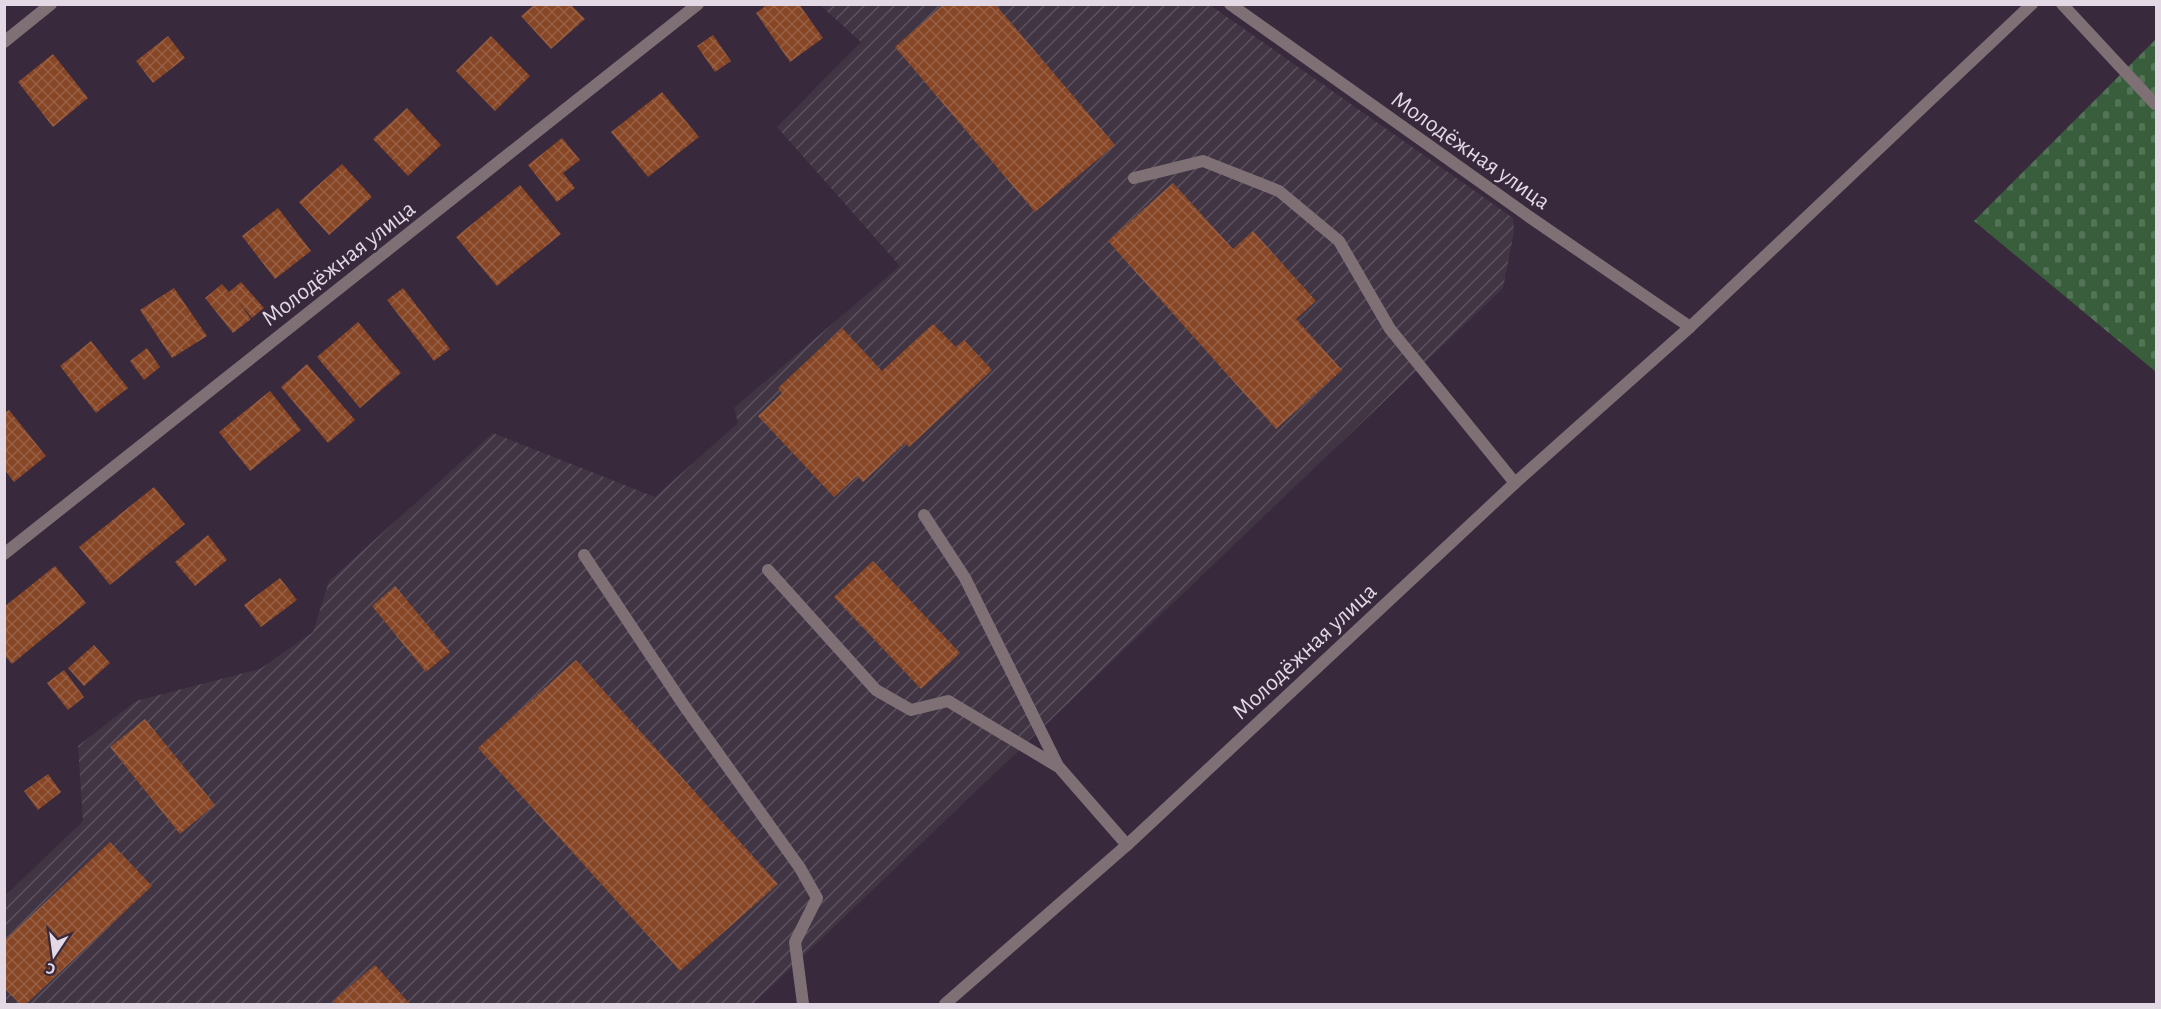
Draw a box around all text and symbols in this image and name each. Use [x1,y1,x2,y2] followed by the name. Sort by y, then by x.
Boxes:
[1387,87,1554,214] street label: Молодёжная улица
[257,197,420,331] street label: Молодёжная улица
[1228,579,1381,724] street label: Молодёжная улица
[24,925,84,985] north arrow
[45,960,57,977] text: С

